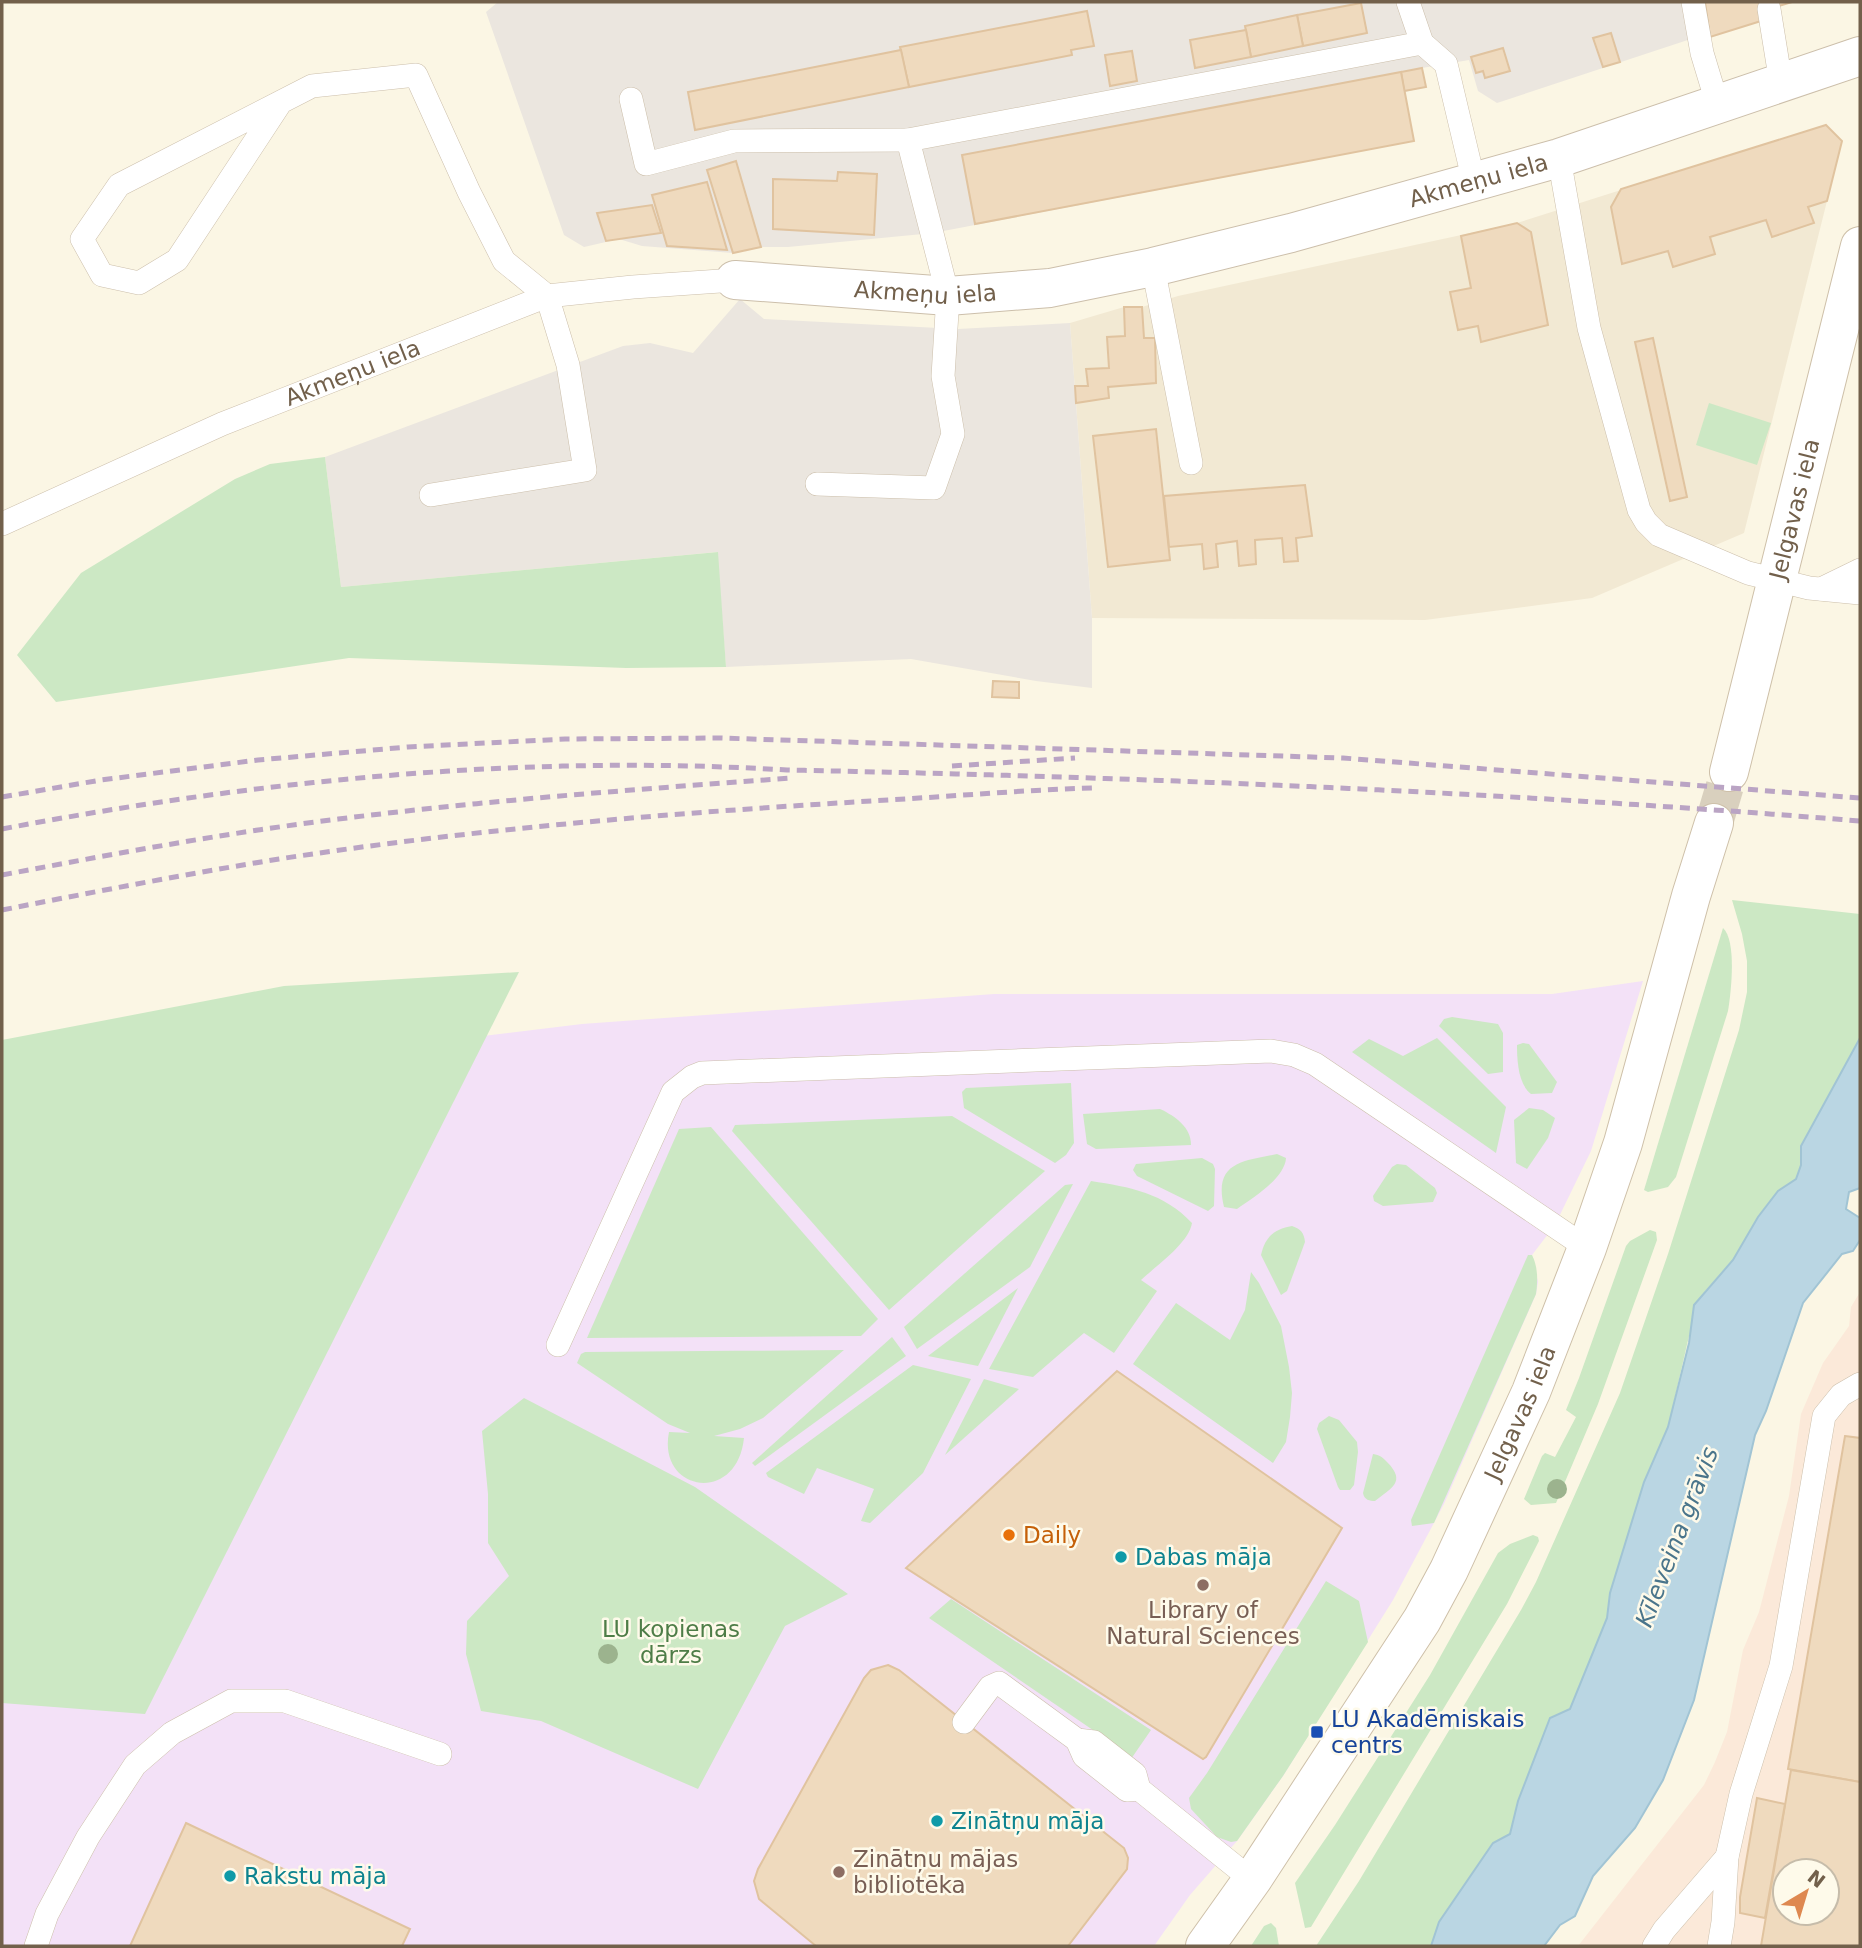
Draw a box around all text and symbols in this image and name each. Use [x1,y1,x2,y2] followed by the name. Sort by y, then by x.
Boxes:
[1406,149,1551,212] street label: Akmeņu iela
[853,276,998,309] street label: Akmeņu iela
[281,334,424,411] street label: Akmeņu iela
[1764,436,1825,584] street label: Jelgavas iela
[1478,1342,1561,1486] street label: Jelgavas iela
[1630,1443,1724,1631] water label: Kīleveina grāvis
[1023,1522,1081,1548] place label: Daily
[1001,1527,1017,1543] marker: Daily
[1135,1544,1272,1570] place label: Dabas māja
[1113,1549,1129,1565] marker: Dabas māja
[1195,1577,1211,1593] marker: Library of Natural Sciences
[1106,1597,1300,1649] place label: Library of Natural Sciences
[602,1616,740,1668] park label: LU kopienas dārzs
[1331,1706,1524,1758] place label: LU Akadēmiskais centrs
[1309,1724,1325,1740] marker: LU Akadēmiskais centrs
[951,1808,1104,1835] place label: Zinātņu māja
[929,1813,945,1829] marker: Zinātņu māja
[853,1846,1018,1898] place label: Zinātņu mājas bibliotēka
[1771,1857,1841,1927] north arrow
[244,1863,387,1889] place label: Rakstu māja
[831,1864,847,1880] marker: Zinātņu mājas bibliotēka
[1803,1865,1830,1892] text: N
[222,1868,238,1884] marker: Rakstu māja

